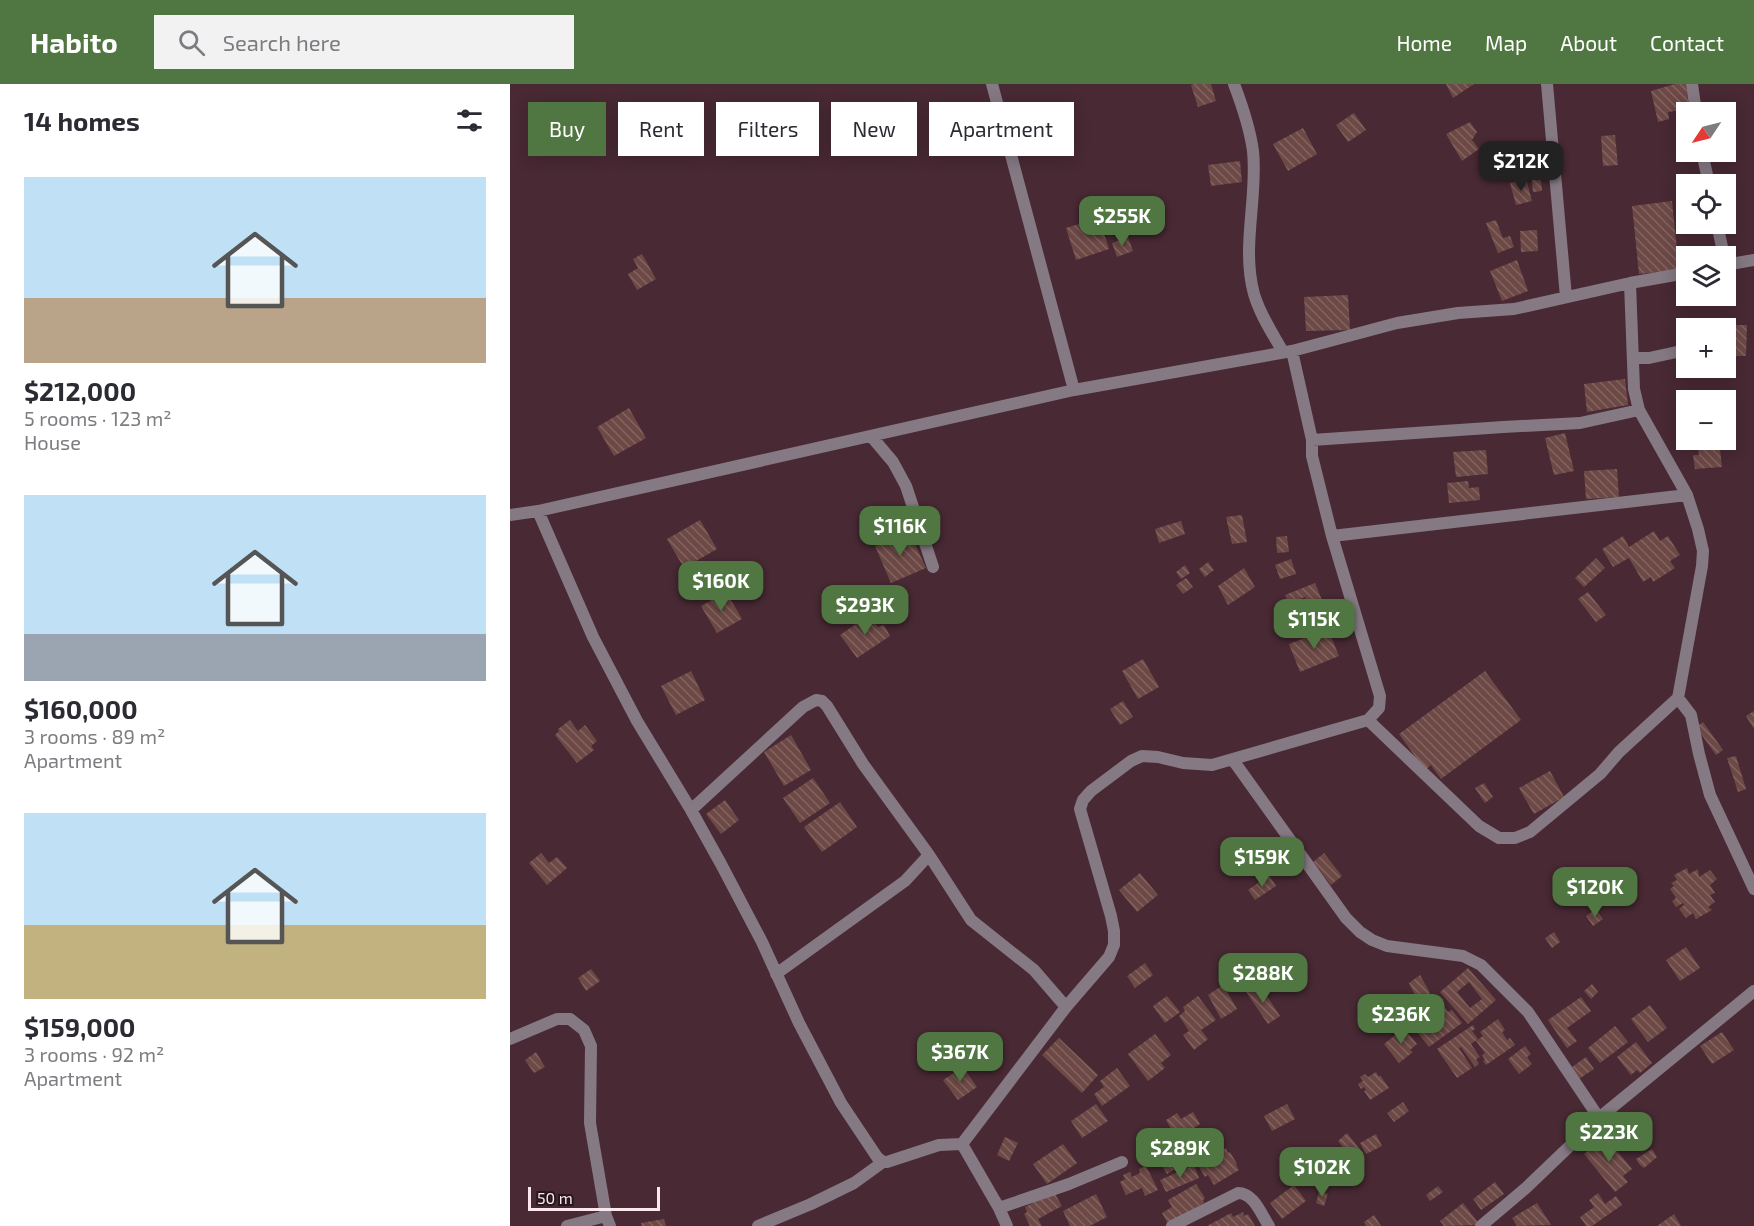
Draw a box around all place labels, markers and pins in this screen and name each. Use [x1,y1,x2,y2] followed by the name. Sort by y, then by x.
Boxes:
[1479,141,1563,192] pin: $212K
[1080,196,1164,247] pin: $255K
[858,506,942,557] pin: $116K
[679,561,763,612] pin: $160K
[823,585,907,636] pin: $293K
[1272,599,1356,650] pin: $115K
[1220,837,1304,888] pin: $159K
[1553,867,1637,918] pin: $120K
[1221,953,1305,1004] pin: $288K
[1359,994,1443,1045] pin: $236K
[918,1032,1002,1083] pin: $367K
[1567,1112,1651,1163] pin: $223K
[1138,1128,1222,1179] pin: $289K
[1280,1147,1364,1198] pin: $102K

